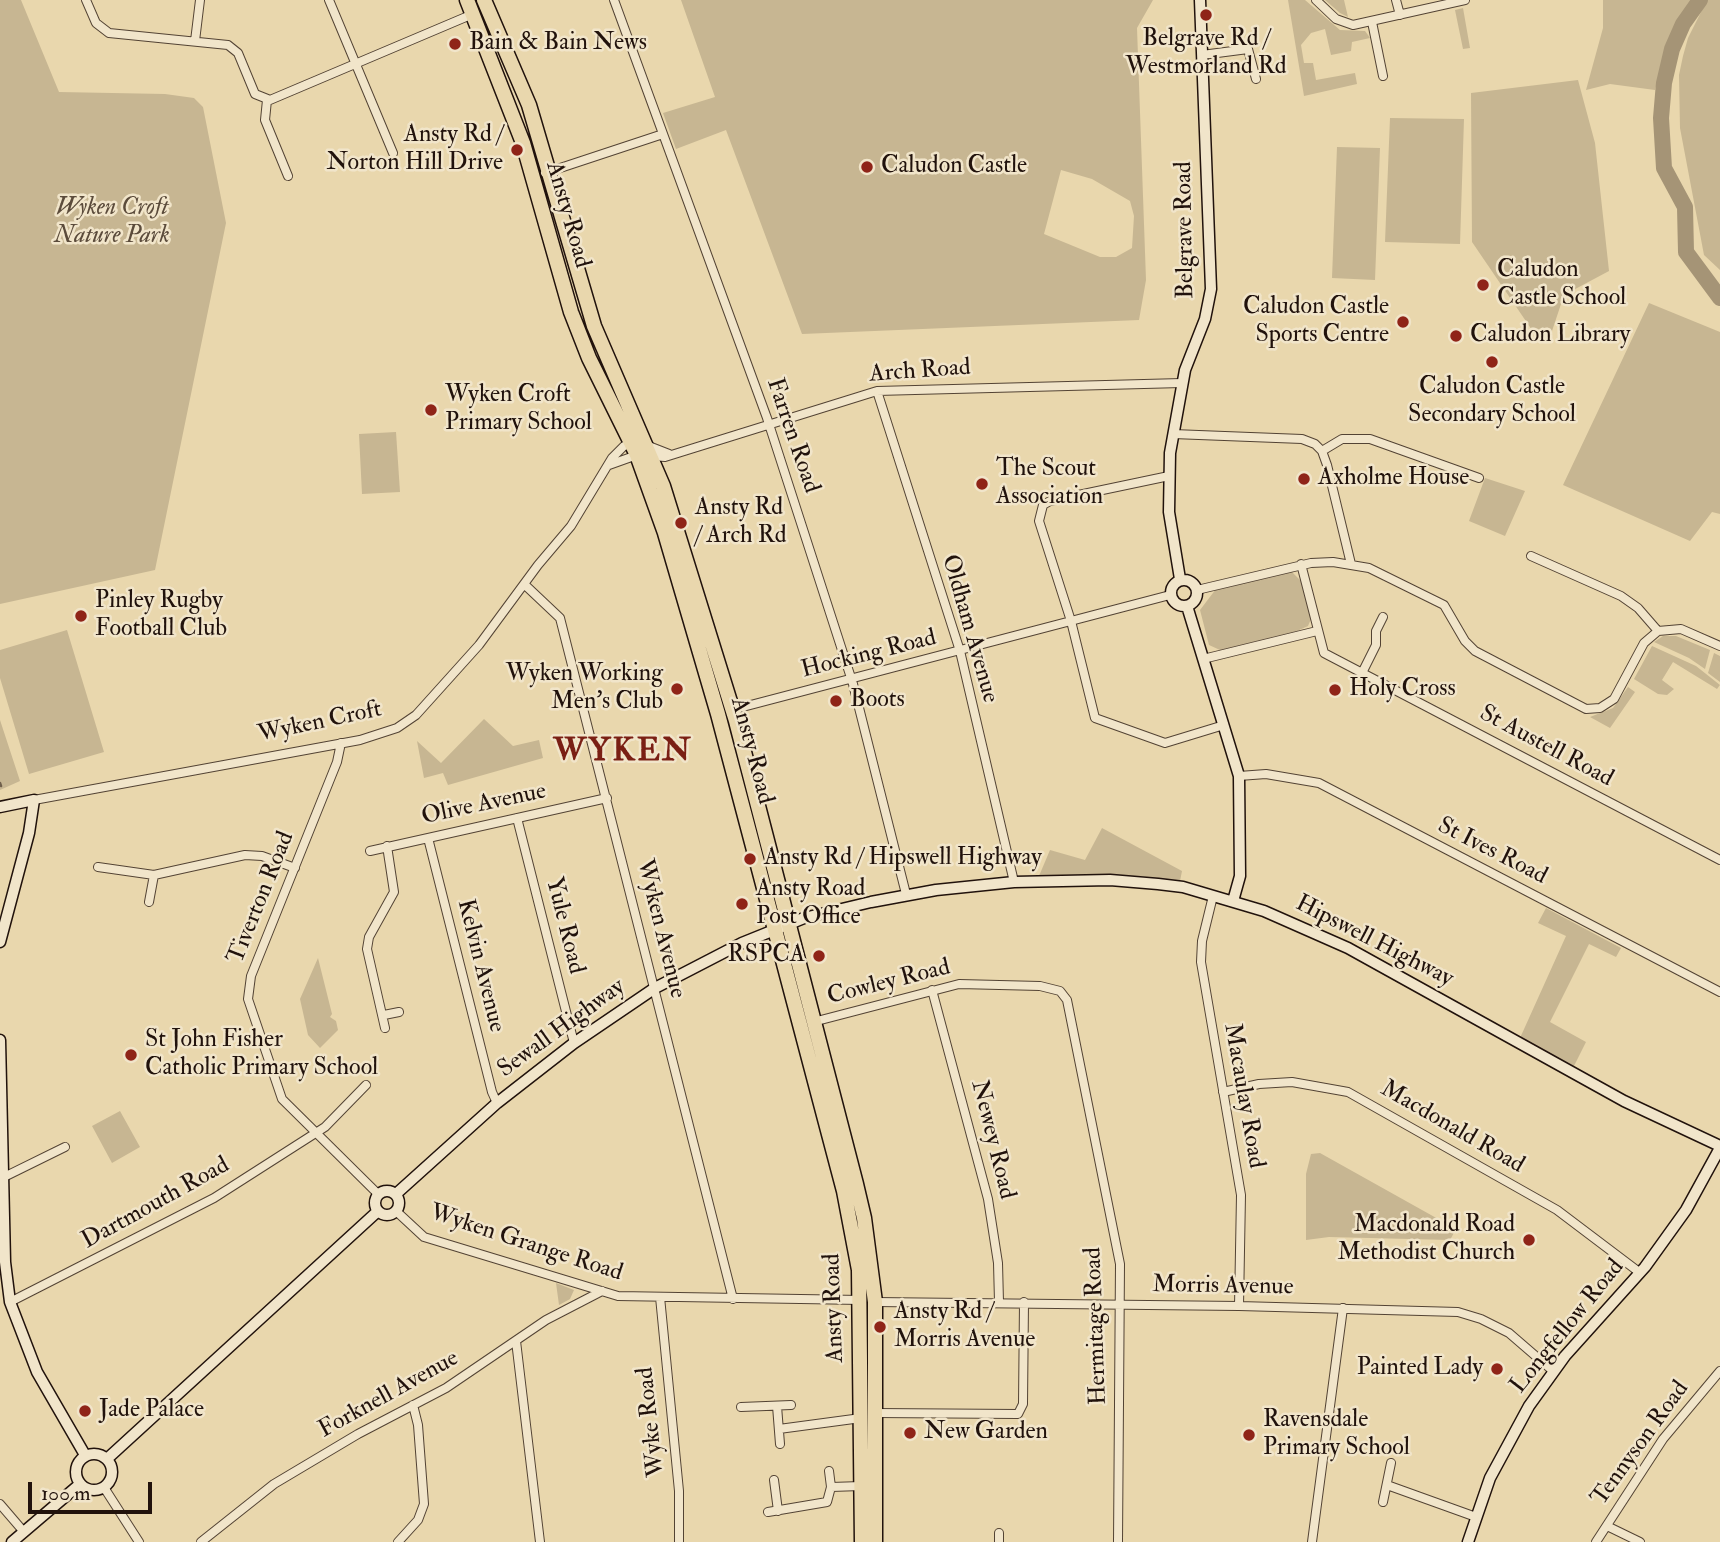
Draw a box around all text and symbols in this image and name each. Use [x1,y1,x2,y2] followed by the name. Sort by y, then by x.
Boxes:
[1198,7,1214,23] marker: Belgrave Rd / Westmorland Rd
[1125,26,1287,82] place label: Belgrave Rd / Westmorland Rd
[469,30,647,58] place label: Bain & Bain News
[447,36,463,52] marker: Bain & Bain News
[327,122,503,178] place label: Ansty Rd / Norton Hill Drive
[509,142,525,158] marker: Ansty Rd / Norton Hill Drive
[881,153,1027,181] place label: Caludon Castle
[538,158,596,272] street label: Ansty Road
[859,159,875,175] marker: Caludon Castle
[1170,161,1202,299] street label: Belgrave Road
[54,195,170,251] park label: Wyken Croft Nature Park
[1497,257,1626,313] place label: Caludon Castle School
[1475,277,1491,293] marker: Caludon Castle School
[1243,294,1389,350] place label: Caludon Castle Sports Centre
[1395,314,1411,330] marker: Caludon Castle Sports Centre
[1470,322,1630,350] place label: Caludon Library
[1448,328,1464,344] marker: Caludon Library
[868,354,972,390] street label: Arch Road
[1484,354,1500,370] marker: Caludon Castle Secondary School
[1408,374,1576,430] place label: Caludon Castle Secondary School
[759,375,825,497] street label: Farren Road
[445,382,592,438] place label: Wyken Croft Primary School
[423,402,439,418] marker: Wyken Croft Primary School
[996,456,1103,512] place label: The Scout Association
[1318,465,1469,493] place label: Axholme House
[1296,471,1312,487] marker: Axholme House
[974,476,990,492] marker: The Scout Association
[695,495,786,551] place label: Ansty Rd / Arch Rd
[673,515,689,531] marker: Ansty Rd / Arch Rd
[934,552,1004,706] street label: Oldham Avenue
[95,588,227,644] place label: Pinley Rugby Football Club
[73,608,89,624] marker: Pinley Rugby Football Club
[799,624,939,686] street label: Hocking Road
[506,661,663,717] place label: Wyken Working Men's Club
[1349,676,1456,704] place label: Holy Cross
[669,681,685,697] marker: Wyken Working Men's Club
[1327,682,1343,698] marker: Holy Cross
[850,687,905,715] place label: Boots
[828,693,844,709] marker: Boots
[723,694,779,808] street label: Ansty Road
[255,696,385,750] street label: Wyken Croft
[1474,700,1618,794] street label: St Austell Road
[554,734,692,772] district label: WYKEN
[419,778,549,832] street label: Olive Avenue
[1432,812,1552,892] street label: St Ives Road
[222,828,302,968] street label: Tiverton Road
[764,845,1042,873] place label: Ansty Rd / Hipswell Highway
[742,851,758,867] marker: Ansty Rd / Hipswell Highway
[629,857,691,1001] street label: Wyken Avenue
[538,875,590,977] street label: Yule Road
[756,876,865,932] place label: Ansty Road Post Office
[1290,890,1458,994] street label: Hipswell Highway
[450,896,510,1036] street label: Kelvin Avenue
[734,896,750,912] marker: Ansty Road Post Office
[728,942,805,970] place label: RSPCA
[811,948,827,964] marker: RSPCA
[825,954,953,1012] street label: Cowley Road
[493,973,631,1085] street label: Sewall Highway
[1216,1021,1270,1171] street label: Macaulay Road
[145,1027,378,1083] place label: St John Fisher Catholic Primary School
[123,1047,139,1063] marker: St John Fisher Catholic Primary School
[1375,1075,1529,1181] street label: Macdonald Road
[963,1078,1021,1202] street label: Newey Road
[77,1152,235,1256] street label: Dartmouth Road
[426,1199,626,1289] street label: Wyken Grange Road
[1337,1212,1515,1268] place label: Macdonald Road Methodist Church
[1521,1232,1537,1248] marker: Macdonald Road Methodist Church
[1080,1247,1114,1405] street label: Hermitage Road
[819,1253,851,1363] street label: Ansty Road
[1505,1254,1631,1400] street label: Longfellow Road
[1152,1271,1294,1303] street label: Morris Avenue
[894,1299,1035,1355] place label: Ansty Rd / Morris Avenue
[872,1319,888,1335] marker: Ansty Rd / Morris Avenue
[314,1345,464,1445] street label: Forknell Avenue
[1357,1355,1483,1383] place label: Painted Lady
[1489,1361,1505,1377] marker: Painted Lady
[632,1366,672,1478] street label: Wyke Road
[1586,1376,1696,1512] street label: Tennyson Road
[99,1397,204,1425] place label: Jade Palace
[77,1403,93,1419] marker: Jade Palace
[1263,1407,1410,1463] place label: Ravensdale Primary School
[924,1419,1048,1447] place label: New Garden
[902,1425,918,1441] marker: New Garden
[1241,1427,1257,1443] marker: Ravensdale Primary School
[32,1468,156,1512] scale bar
[41,1480,91,1507] text: 100 m

